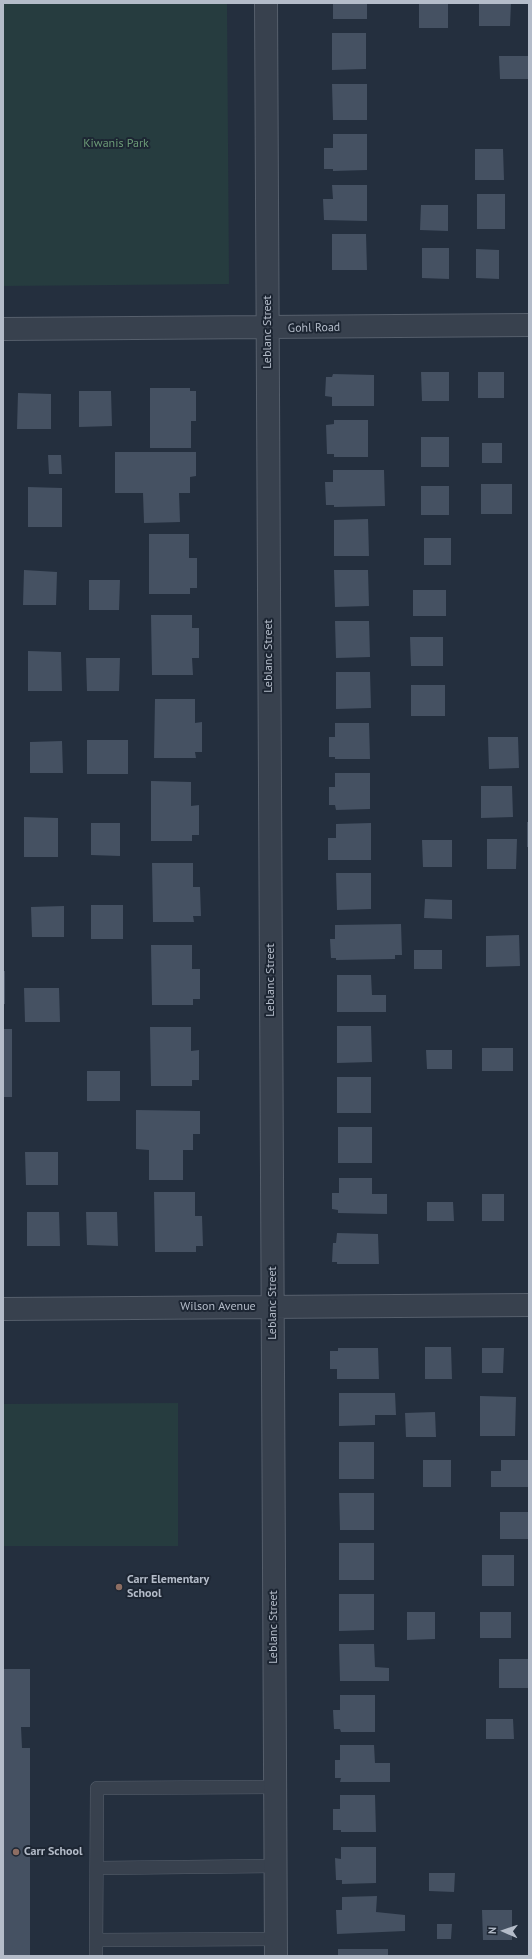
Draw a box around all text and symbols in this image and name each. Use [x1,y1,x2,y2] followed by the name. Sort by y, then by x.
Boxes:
[83,137,149,151] park label: Kiwanis Park
[261,295,275,369] street label: Leblanc Street
[288,320,340,336] street label: Gohl Road
[262,619,276,693] street label: Leblanc Street
[264,943,278,1017] street label: Leblanc Street
[266,1266,280,1340] street label: Leblanc Street
[180,1300,256,1314] street label: Wilson Avenue
[127,1573,209,1601] place label: Carr Elementary School
[114,1582,124,1592] marker: Carr Elementary School
[267,1590,281,1664] street label: Leblanc Street
[24,1845,82,1859] place label: Carr School
[11,1847,21,1857] marker: Carr School
[484,1911,524,1951] north arrow
[485,1927,499,1934] text: N

